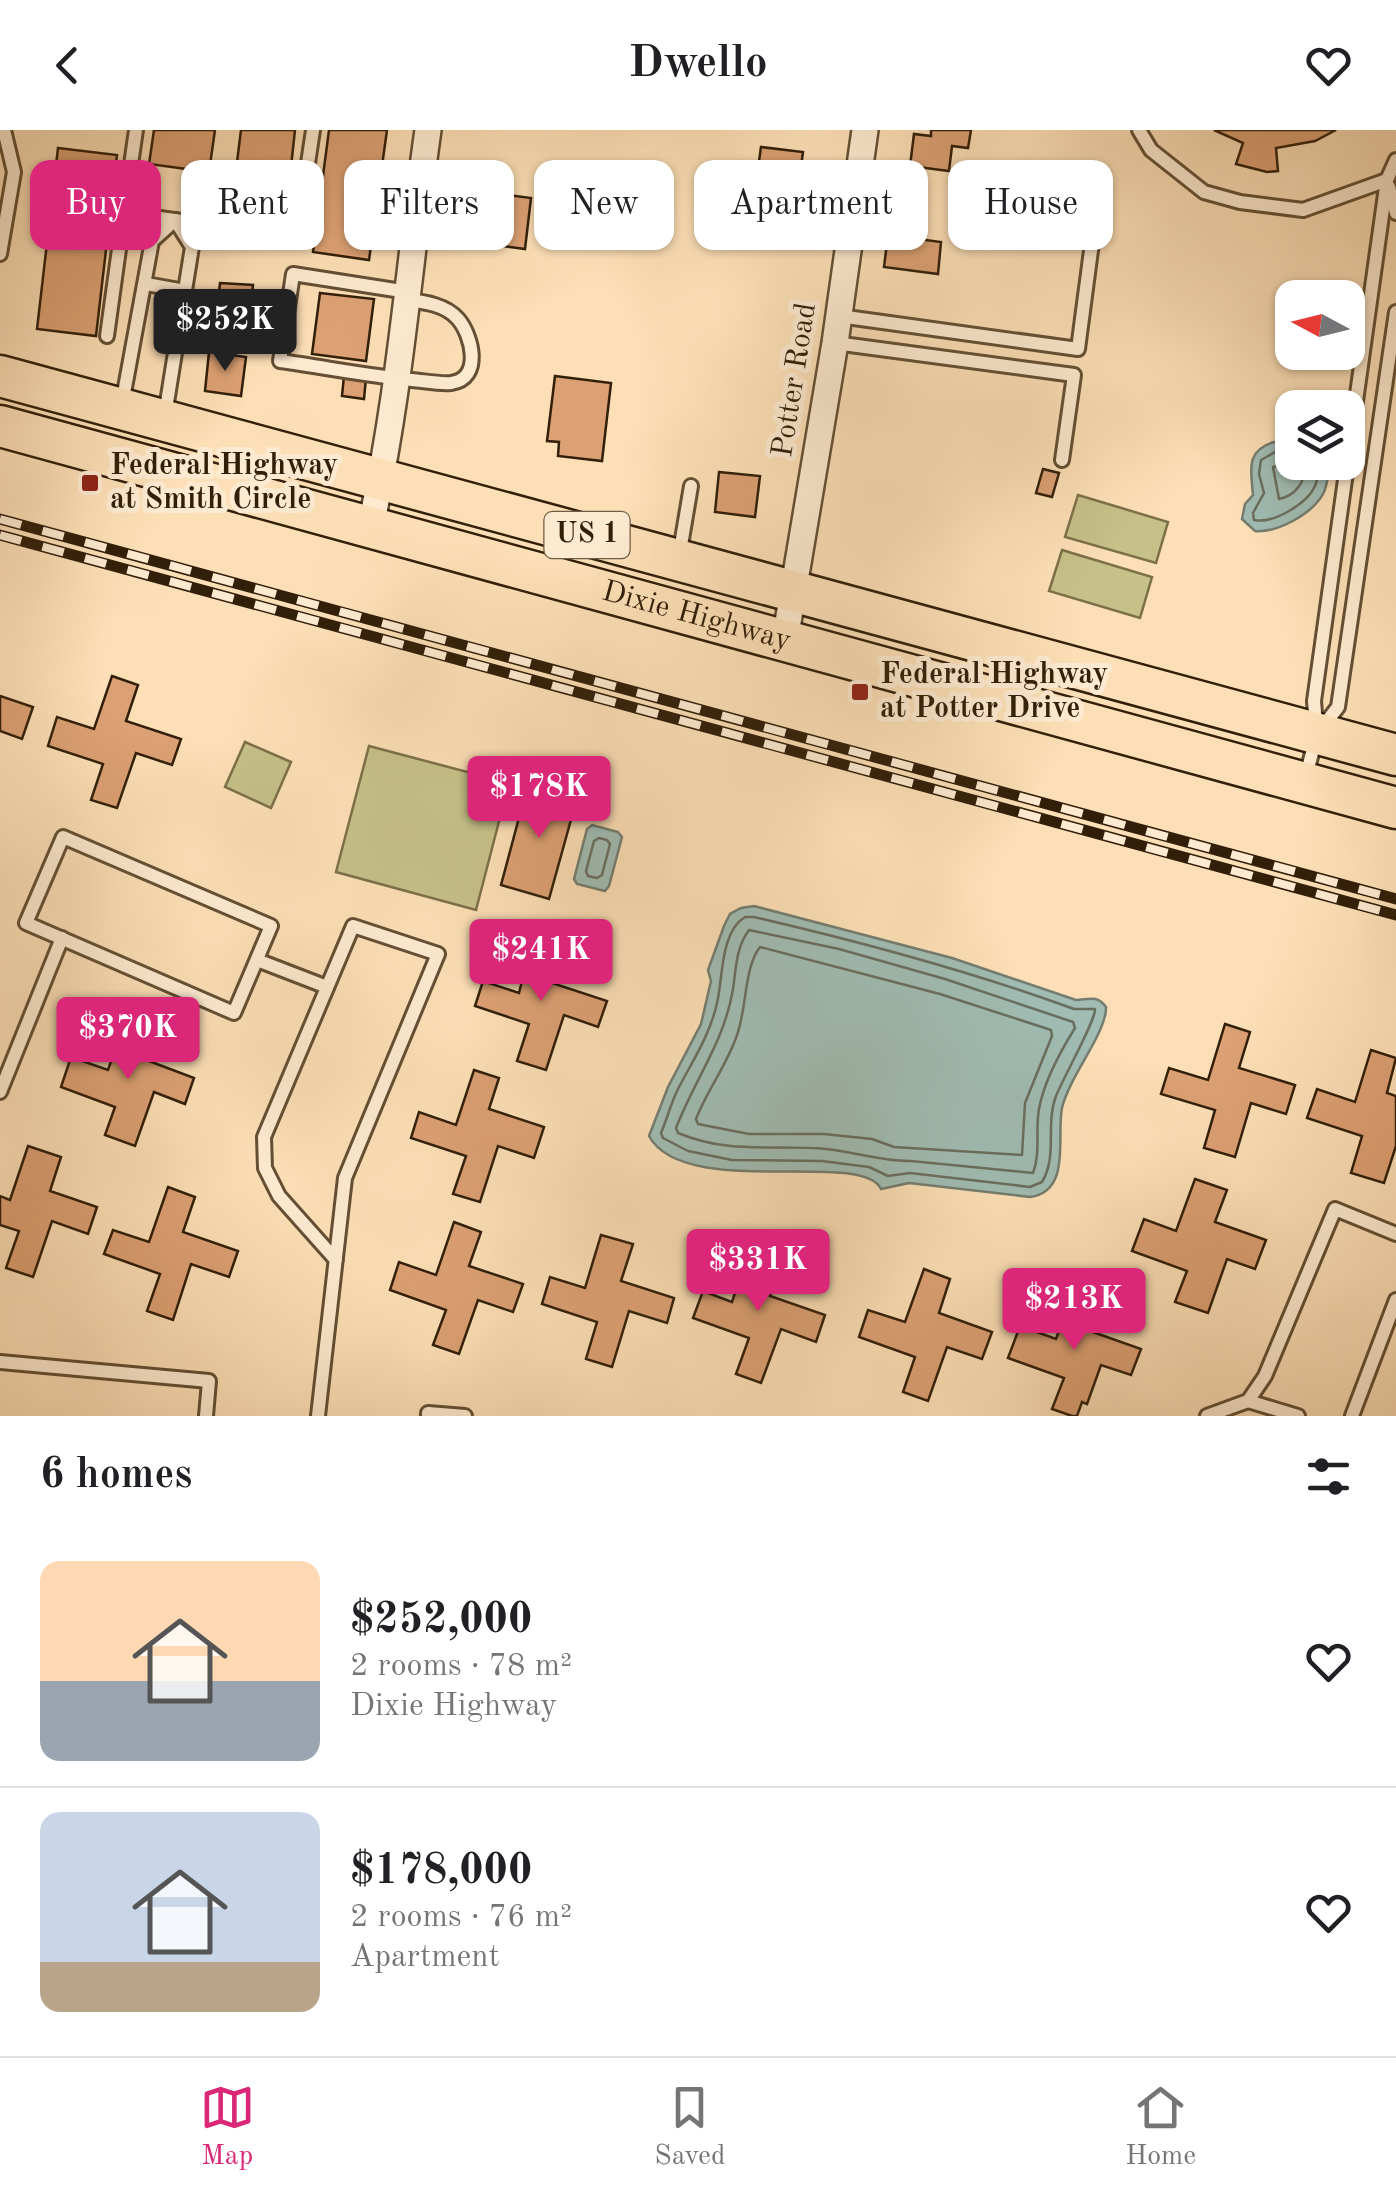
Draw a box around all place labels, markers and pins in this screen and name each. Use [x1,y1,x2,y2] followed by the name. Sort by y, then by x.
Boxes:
[155,289,295,374] pin: $252K
[110,451,338,515] place label: Federal Highway at Smith Circle
[79,472,101,494] marker: Federal Highway at Smith Circle
[880,660,1108,724] place label: Federal Highway at Potter Drive
[849,681,871,703] marker: Federal Highway at Potter Drive
[469,756,609,841] pin: $178K
[471,919,611,1004] pin: $241K
[58,997,198,1082] pin: $370K
[688,1229,828,1314] pin: $331K
[1004,1268,1144,1353] pin: $213K

